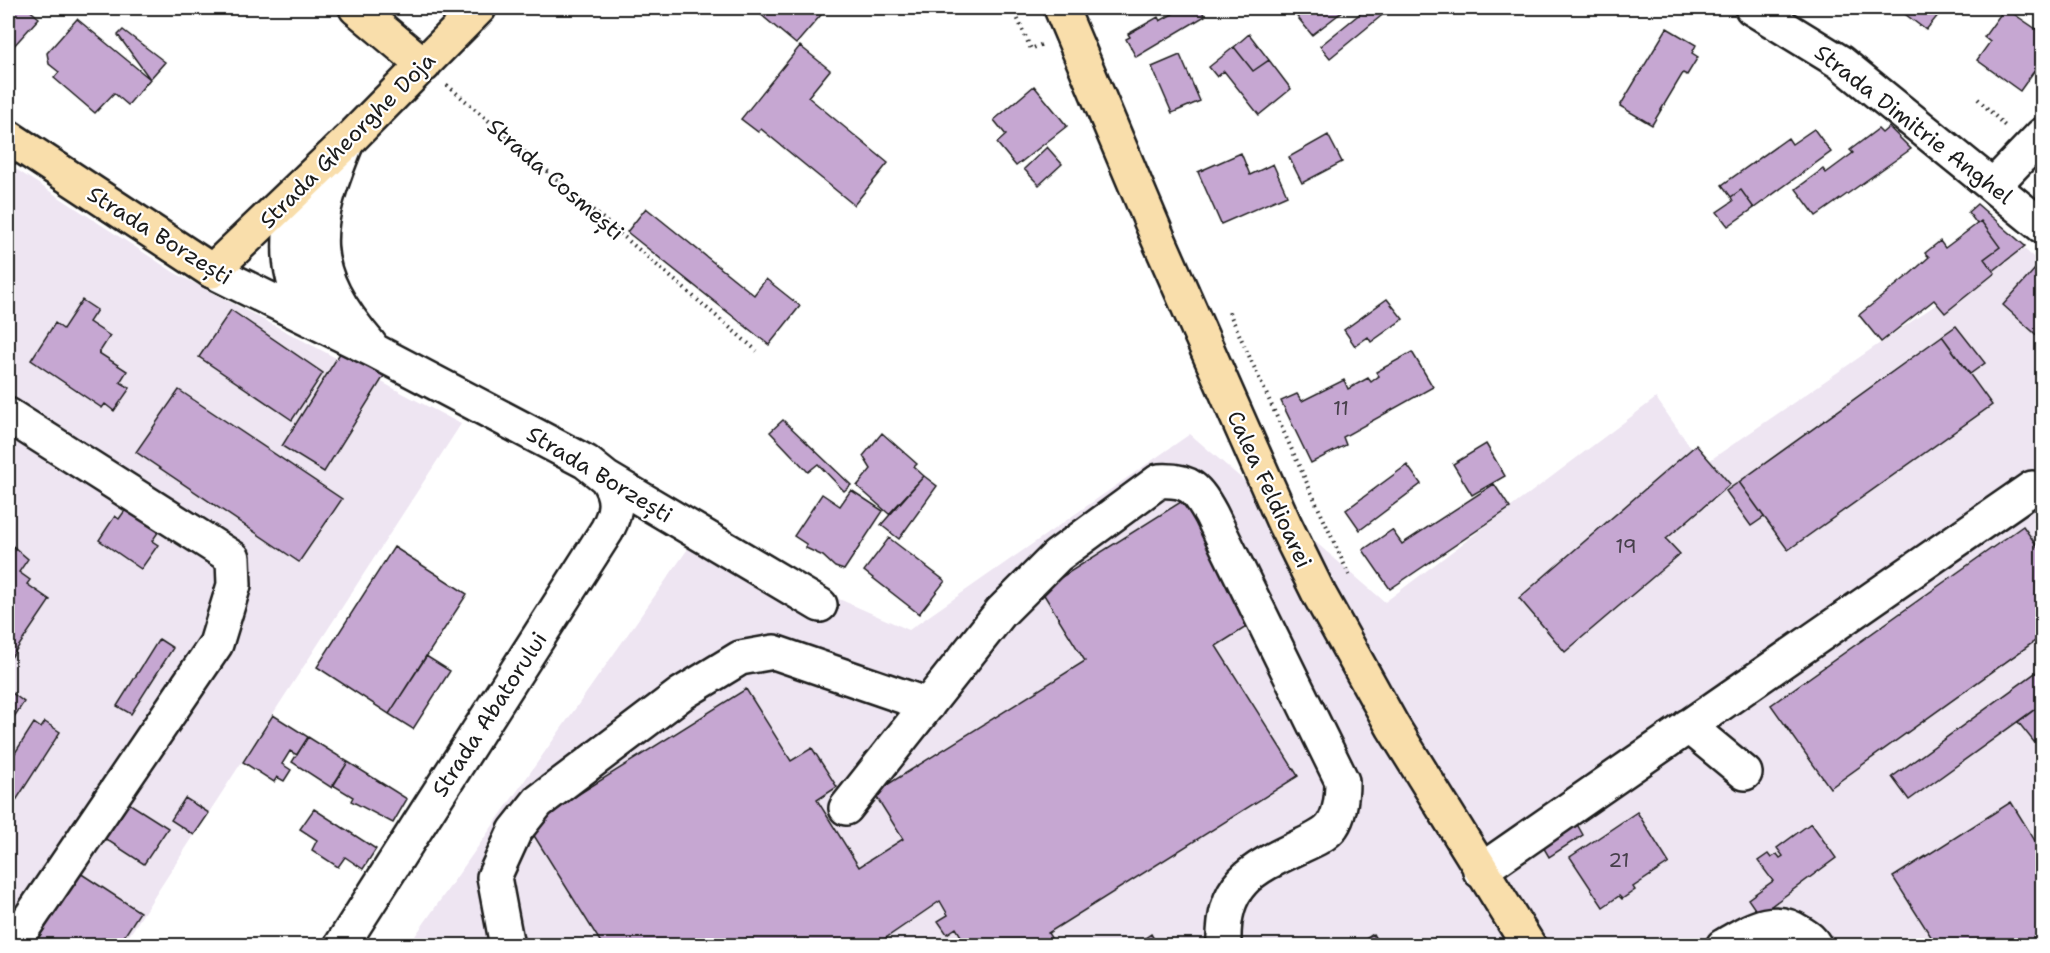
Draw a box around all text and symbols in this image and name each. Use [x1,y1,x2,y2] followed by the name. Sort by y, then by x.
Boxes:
[1809,38,2019,211] street label: Strada Dimitrie Anghel
[253,46,442,235] street label: Strada Gheorghe Doja
[480,112,630,248] street label: Strada Cosmești
[81,179,237,292] street label: Strada Borzești
[1333,395,1349,421] house number: 11
[1220,406,1319,573] street label: Calea Feldioarei
[521,419,678,530] street label: Strada Borzești
[1615,533,1637,559] house number: 19
[425,626,554,802] street label: Strada Abatorului
[1608,847,1630,873] house number: 21

